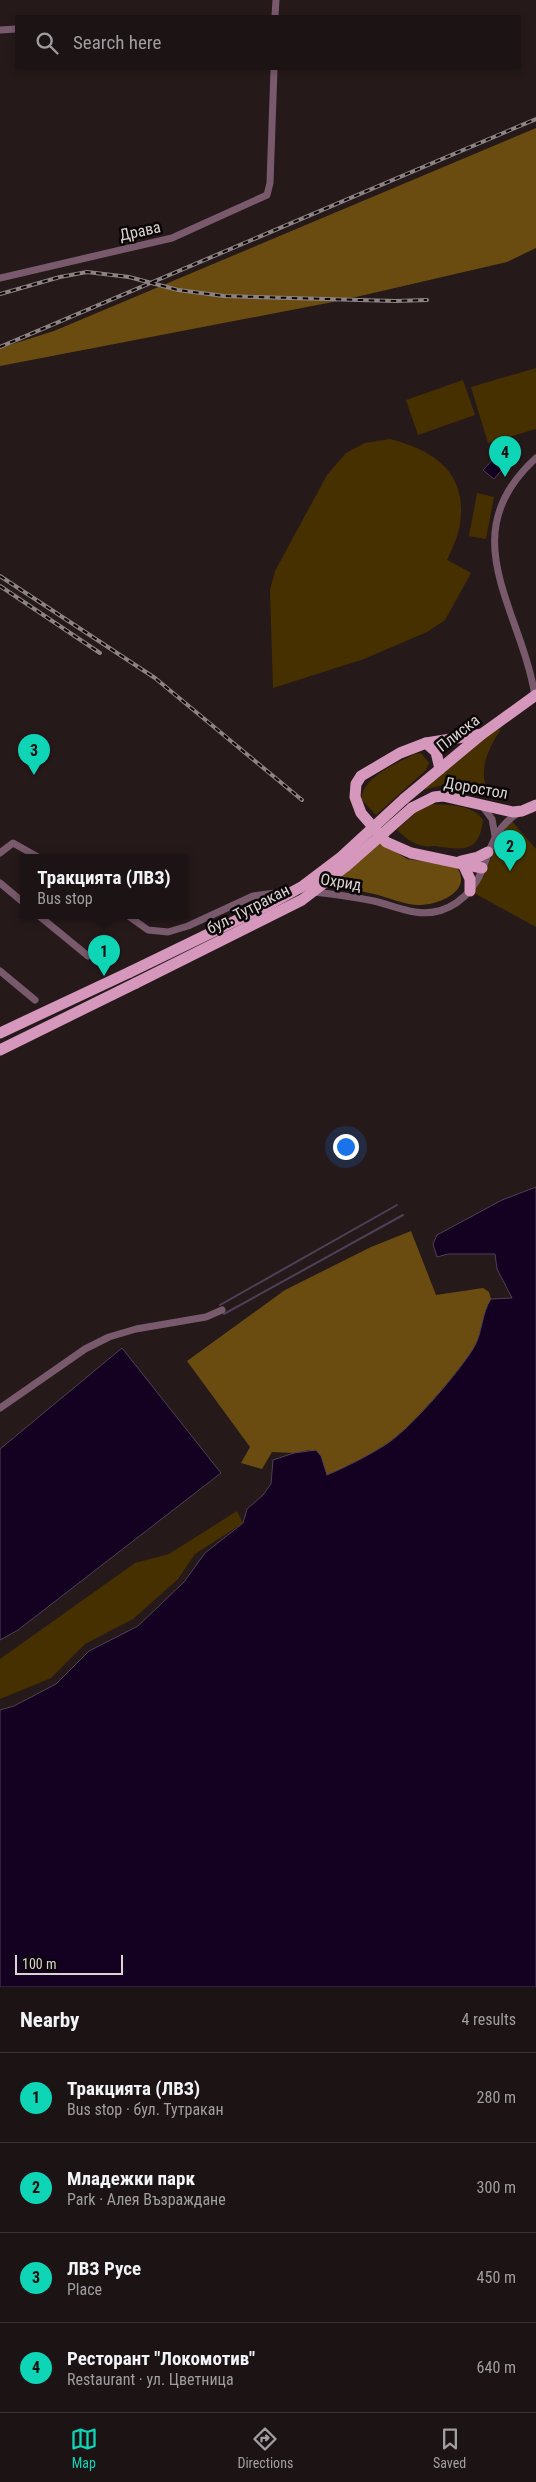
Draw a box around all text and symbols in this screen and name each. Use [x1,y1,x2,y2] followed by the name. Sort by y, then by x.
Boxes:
[15,15,521,70] search box
[33,29,61,57] icon: search
[73,31,161,54] text: Search here
[118,217,162,245] street label: Драва
[489,436,521,477] pin: 4
[433,710,483,756] street label: Плиска
[18,734,50,775] pin: 3
[443,773,509,803] street label: Доростол
[494,830,526,871] pin: 2
[20,854,188,919] popup
[37,866,171,889] text: Тракцията (ЛВЗ)
[319,869,363,895] street label: Охрид
[204,880,292,938] street label: бул. Тутракан
[37,889,93,908] text: Bus stop
[88,935,120,976] pin: 1
[333,1134,359,1160] your location
[15,1952,122,1975] scale bar
[22,1956,57,1972] text: 100 m
[20,2008,79,2032] text: Nearby
[461,2010,516,2029] text: 4 results
[67,2077,200,2100] text: Тракцията (ЛВЗ)
[32,2088,40,2107] text: 1
[477,2088,516,2107] text: 280 m
[67,2100,224,2119] text: Bus stop · бул. Тутракан
[67,2167,195,2190] text: Младежки парк
[32,2178,40,2197] text: 2
[477,2178,516,2197] text: 300 m
[67,2190,226,2209] text: Park · Алея Възраждане
[67,2257,141,2280] text: ЛВЗ Русе
[32,2268,40,2287] text: 3
[477,2268,516,2287] text: 450 m
[67,2280,102,2299] text: Place
[67,2347,255,2370] text: Ресторант "Локомотив"
[32,2358,40,2377] text: 4
[477,2358,516,2377] text: 640 m
[67,2370,234,2389] text: Restaurant · ул. Цветница
[70,2425,98,2471] tab: Map
[237,2425,293,2471] tab: Directions
[433,2425,466,2471] tab: Saved

